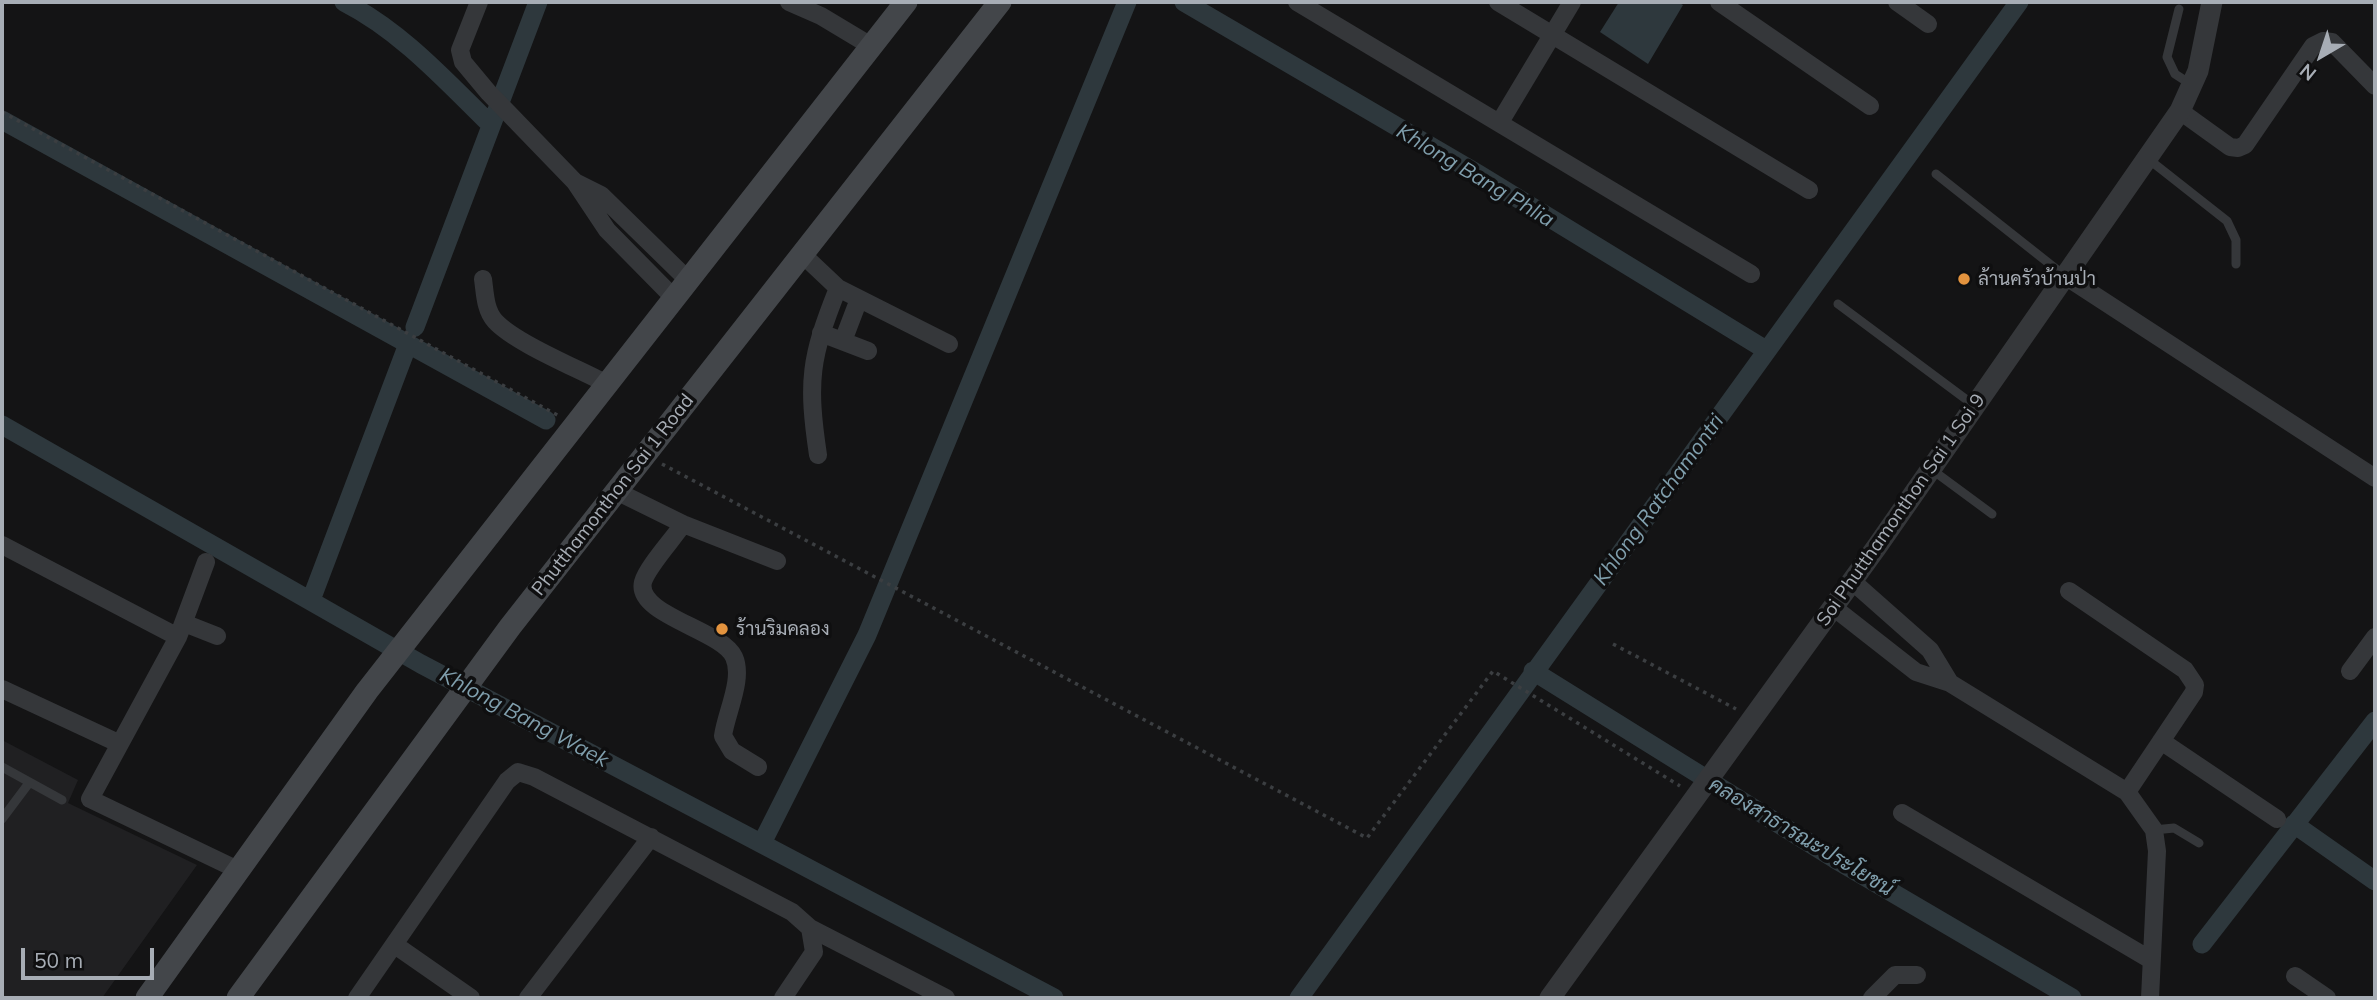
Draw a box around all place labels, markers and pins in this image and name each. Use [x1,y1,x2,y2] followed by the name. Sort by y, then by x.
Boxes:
[1978,268,2096,290] place label: ล้านครัวบ้านป่า
[1956,271,1972,287] marker: ล้านครัวบ้านป่า
[736,618,830,640] place label: ร้านริมคลอง
[714,621,730,637] marker: ร้านริมคลอง

